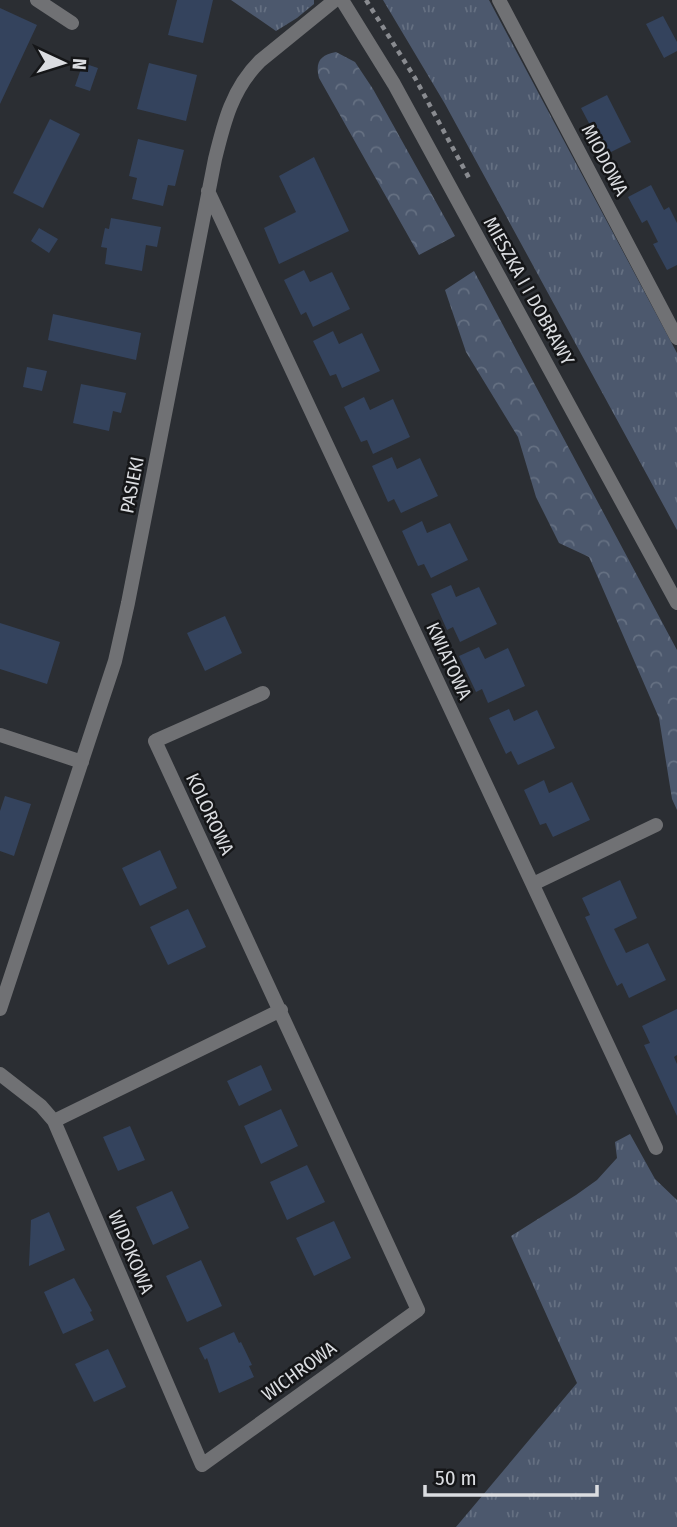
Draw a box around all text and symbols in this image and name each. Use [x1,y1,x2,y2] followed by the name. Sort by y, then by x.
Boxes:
[28,28,98,98] north arrow
[68,58,91,71] text: N
[577,120,633,200] street label: MIODOWA
[479,213,580,370] street label: MIESZKA I I DOBRAWY
[115,455,149,515] street label: PASIEKI
[421,619,477,703] street label: KWIATOWA
[181,769,239,859] street label: KOLOROWA
[103,1207,159,1297] street label: WIDOKOWA
[257,1336,341,1406] street label: WICHROWA
[425,1454,596,1498] scale bar
[435,1465,477,1491] text: 50 m

